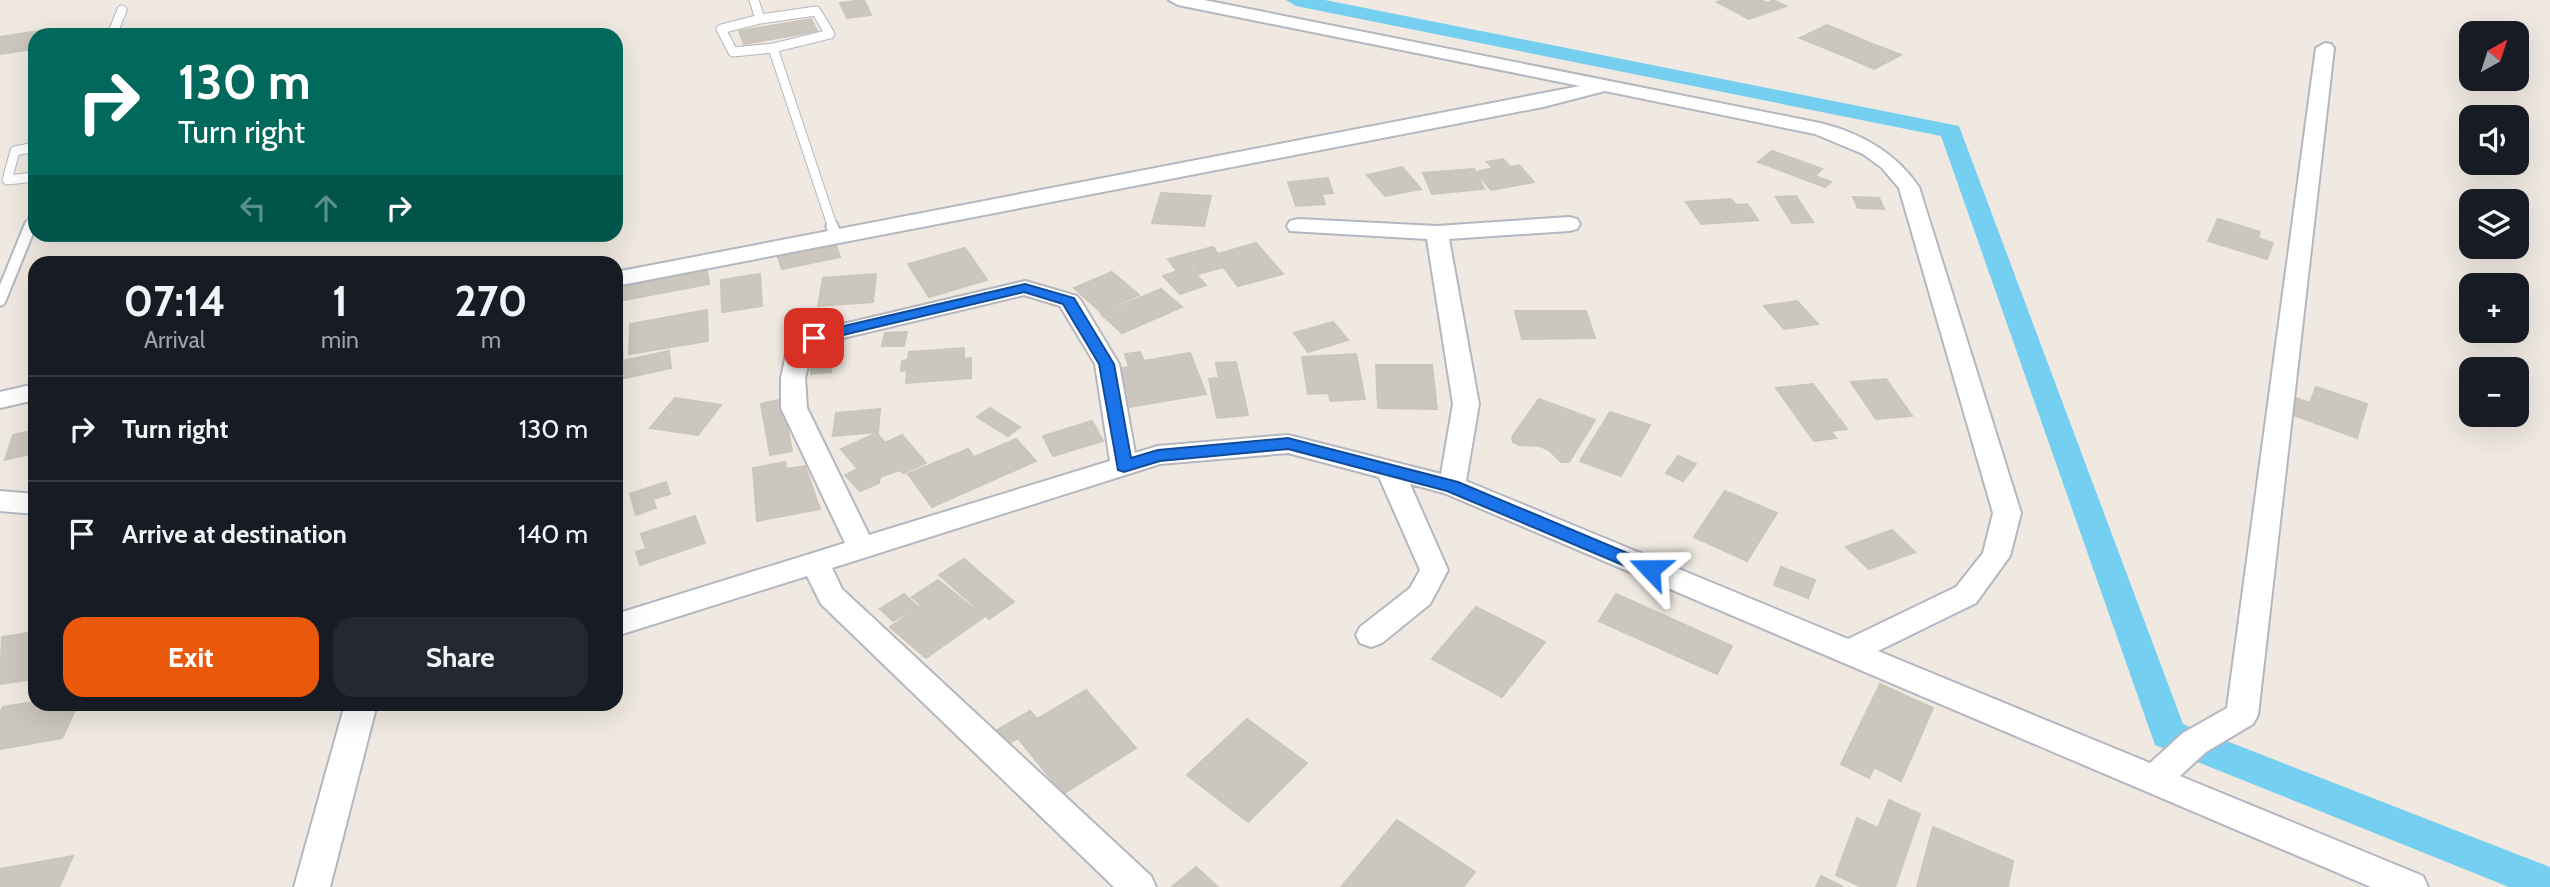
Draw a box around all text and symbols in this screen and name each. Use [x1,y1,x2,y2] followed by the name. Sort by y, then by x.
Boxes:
[2459,21,2529,91] north arrow
[2459,21,2529,427] map controls
[178,52,311,111] text: 130 m
[63,56,154,147] icon: right
[2459,105,2529,175] button: sound
[178,112,305,151] text: Turn right
[234,189,272,227] icon: left
[307,189,345,227] icon: ahead
[380,189,418,227] icon: right
[2459,189,2529,259] button: layers
[2459,273,2529,343] button: +
[124,275,226,327] text: 07:14
[332,275,348,327] text: 1
[455,275,527,327] text: 270
[784,308,844,368] pin
[795,319,833,357] icon: arrive
[144,326,205,354] text: Arrival
[321,326,359,354] text: min
[481,326,501,354] text: m
[2459,357,2529,427] button: −
[63,410,101,448] icon: right
[122,413,228,445] text: Turn right
[519,413,588,445] text: 130 m
[63,515,101,553] icon: arrive
[122,518,347,550] text: Arrive at destination
[518,518,588,550] text: 140 m
[1613,532,1687,606] position arrow
[63,617,319,697] button: Exit
[333,617,588,697] button: Share

